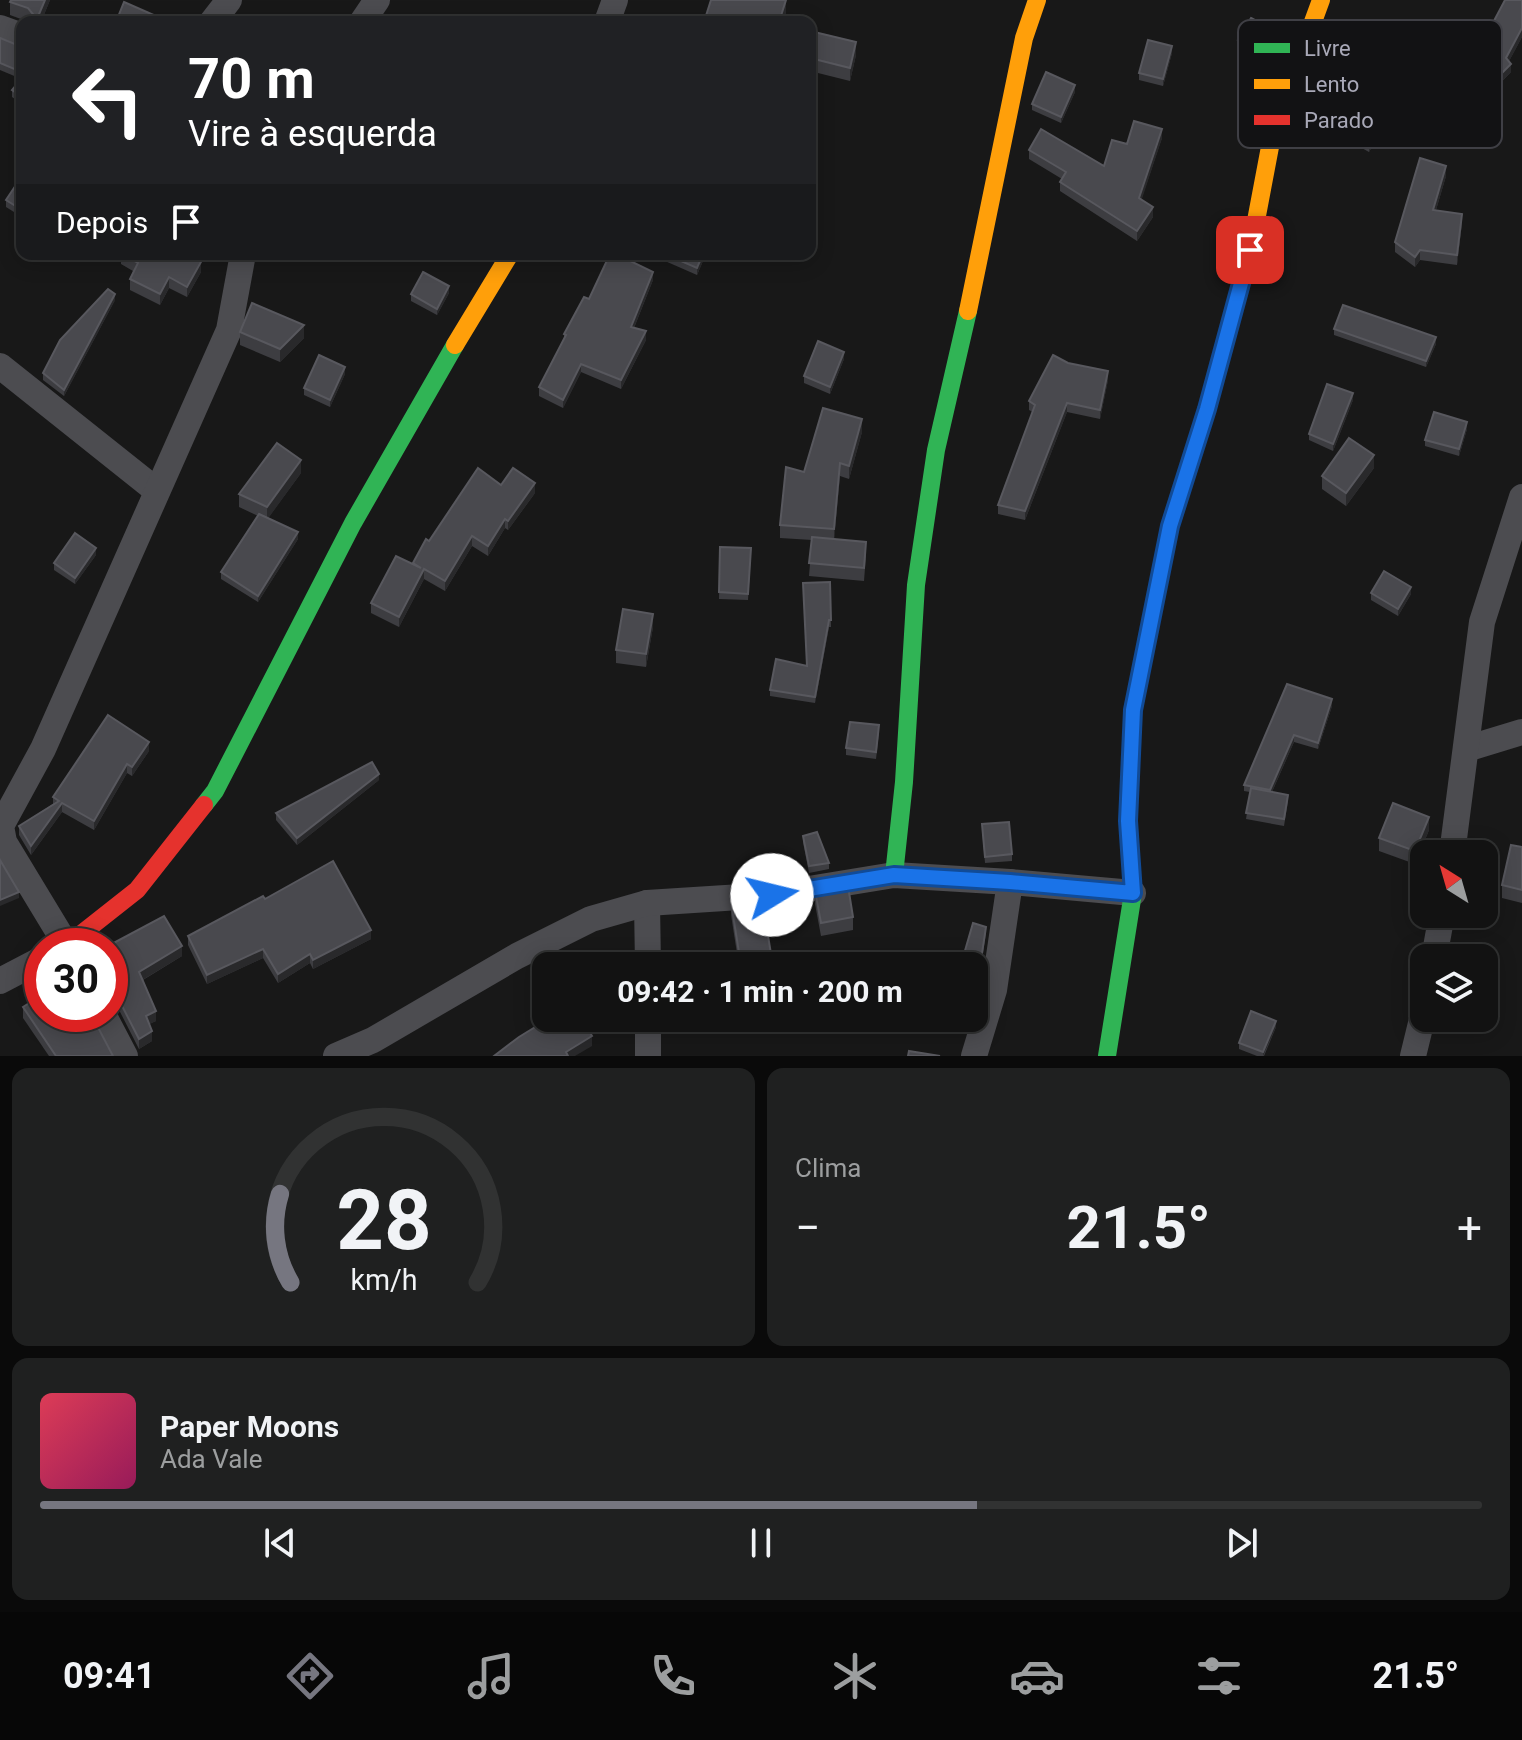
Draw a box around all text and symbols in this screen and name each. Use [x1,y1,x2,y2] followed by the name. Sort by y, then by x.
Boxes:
[1238,20,1502,148] legend
[1304,36,1351,61] text: Livre
[188,46,315,112] text: 70 m
[56,48,160,152] icon: left
[1304,72,1359,97] text: Lento
[1304,108,1374,133] text: Parado
[188,113,437,155] text: Vire à esquerda
[164,200,208,244] icon: arrive
[56,205,148,240] text: Depois
[1216,216,1284,284] pin
[1228,228,1272,272] icon: arrive
[1410,840,1498,928] north arrow
[1410,840,1498,1032] map controls
[730,853,814,937] position arrow
[24,928,128,1032] speed limit sign: 30
[1410,944,1498,1032] button: layers
[617,974,903,1009] text: 09:42 · 1 min · 200 m
[795,1153,862,1183] text: Clima
[336,1172,431,1269] text: 28
[1067,1192,1211,1263] text: 21.5°
[795,1202,820,1254] text: −
[1457,1202,1482,1254] text: +
[350,1263,417,1297] text: km/h
[160,1409,339,1444] text: Paper Moons
[160,1444,262,1474] text: Ada Vale
[258,1521,302,1565] icon: previous
[739,1521,783,1565] icon: pause
[1220,1521,1264,1565] icon: next
[282,1648,338,1704] icon: directions
[463,1648,519,1704] icon: music
[645,1648,701,1704] icon: phone
[827,1648,883,1704] icon: climate
[1009,1648,1065,1704] icon: car
[1191,1648,1247,1704] icon: filters
[63,1655,156,1697] text: 09:41
[1373,1655,1459,1697] text: 21.5°

